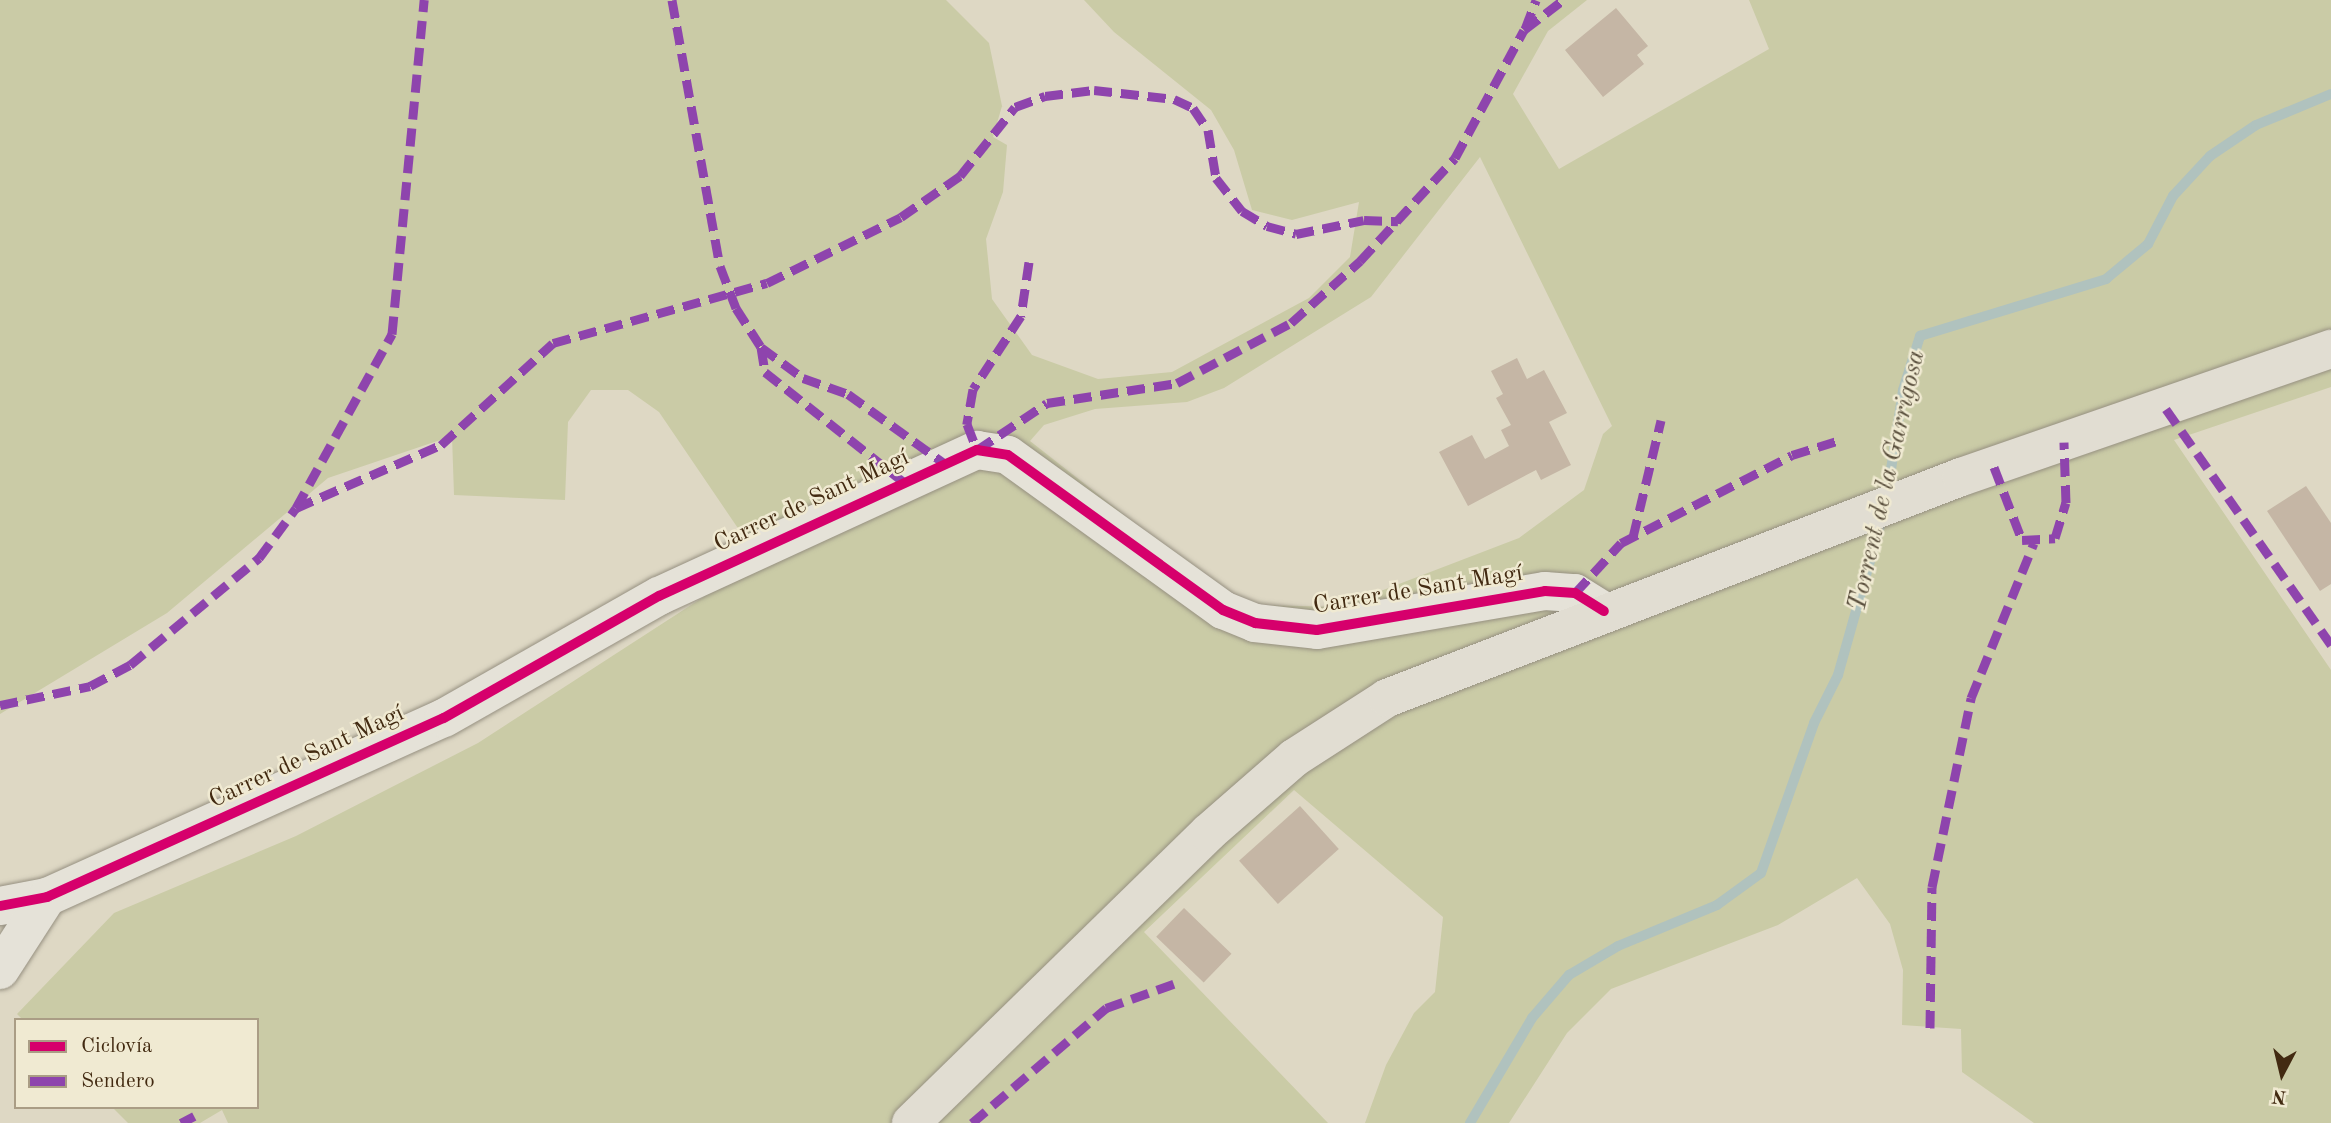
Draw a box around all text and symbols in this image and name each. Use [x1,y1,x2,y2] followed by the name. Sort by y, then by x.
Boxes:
[1843,347,1933,615] water label: Torrent de la Garrigosa
[710,444,914,560] street label: Carrer de Sant Magí
[1311,560,1525,622] street label: Carrer de Sant Magí
[205,700,409,816] street label: Carrer de Sant Magí
[14,1018,259,1109] legend
[81,1036,152,1057] text: Ciclovía
[2247,1039,2317,1109] north arrow
[81,1071,155,1092] text: Sendero
[2271,1085,2288,1106] text: N

